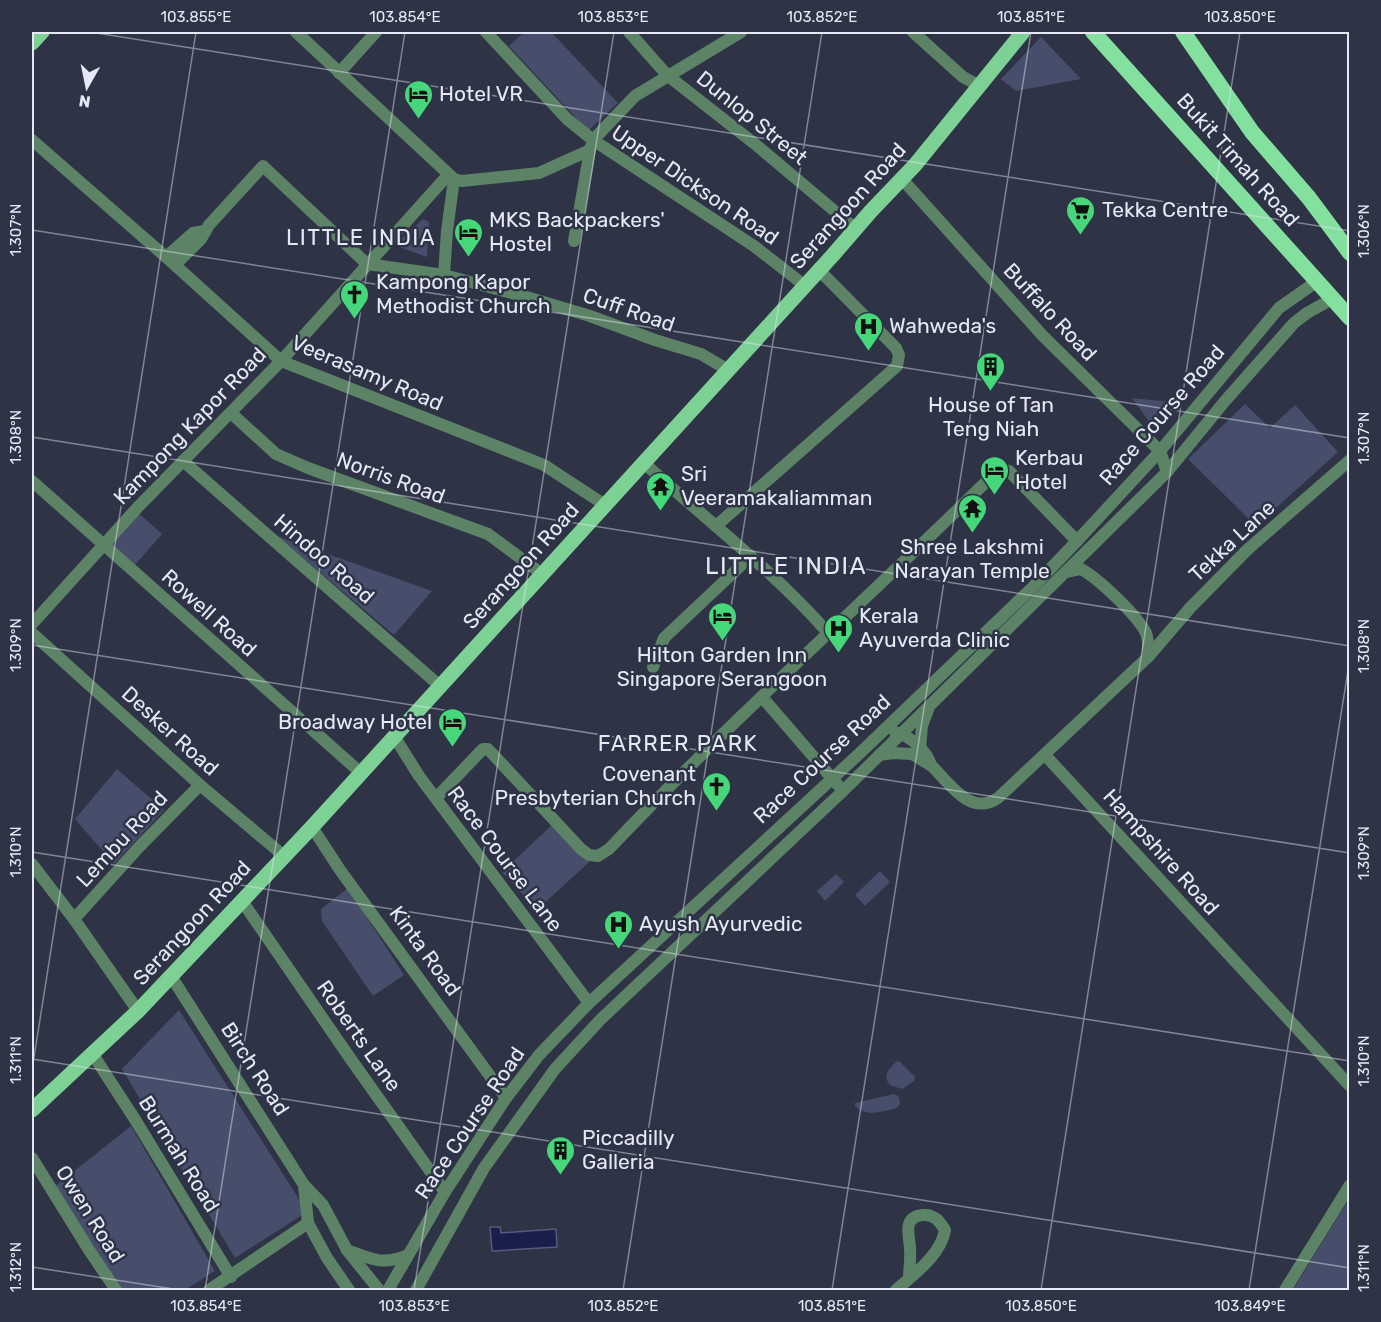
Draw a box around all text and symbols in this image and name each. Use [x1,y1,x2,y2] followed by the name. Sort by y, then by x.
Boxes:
[161,8,231,26] text: 103.855°E
[369,8,441,26] text: 103.854°E
[578,8,648,26] text: 103.853°E
[787,8,857,26] text: 103.852°E
[997,8,1065,26] text: 103.851°E
[1204,8,1276,26] text: 103.850°E
[57,57,117,117] north arrow
[692,65,813,170] street label: Dunlop Street
[402,78,434,120] hotel icon: Hotel VR
[439,81,523,106] place label: Hotel VR
[1172,88,1305,231] street label: Bukit Timah Road
[78,91,92,112] text: N
[607,119,784,250] street label: Upper Dickson Road
[784,137,911,274] street label: Serangoon Road
[1065,194,1097,236] supermarket icon: Tekka Centre
[1102,197,1228,222] place label: Tekka Centre
[7,204,25,256] text: 1.307°N
[1355,204,1373,258] text: 1.306°N
[489,207,665,256] place label: MKS Backpackers' Hostel
[452,216,484,258] hotel icon: MKS Backpackers' Hostel
[286,224,436,251] district label: LITTLE INDIA
[999,258,1102,366] street label: Buffalo Road
[376,269,551,318] place label: Kampong Kapor Methodist Church
[339,278,371,320] church icon: Kampong Kapor Methodist Church
[580,282,678,337] street label: Cuff Road
[852,310,884,352] hospital icon: Wahweda's
[889,313,996,338] place label: Wahweda's
[288,329,447,416] street label: Veerasamy Road
[1094,339,1229,490] street label: Race Course Road
[108,342,271,509] street label: Kampong Kapor Road
[975,350,1007,392] building icon: House of Tan Teng Niah
[928,392,1054,441] place label: House of Tan Teng Niah
[7,410,25,464] text: 1.308°N
[1355,412,1373,464] text: 1.307°N
[1015,445,1083,494] place label: Kerbau Hotel
[334,446,449,509] street label: Norris Road
[978,454,1010,496] hotel icon: Kerbau Hotel
[681,461,873,510] place label: Sri Veeramakaliamman
[644,470,676,512] temple icon: Sri Veeramakaliamman
[956,492,988,534] temple icon: Shree Lakshmi Narayan Temple
[1184,495,1280,587] street label: Tekka Lane
[457,497,584,634] street label: Serangoon Road
[269,508,379,609] street label: Hindoo Road
[894,534,1050,583] place label: Shree Lakshmi Narayan Temple
[705,552,867,580] district label: LITTLE INDIA
[157,564,262,662] street label: Rowell Road
[706,600,738,642] hotel icon: Hilton Garden Inn Singapore Serangoon
[859,603,1010,652] place label: Kerala Ayuverda Clinic
[822,612,854,654] hospital icon: Kerala Ayuverda Clinic
[7,618,25,672] text: 1.309°N
[1355,619,1373,673] text: 1.308°N
[617,642,827,691] place label: Hilton Garden Inn Singapore Serangoon
[117,681,224,781] street label: Desker Road
[748,689,895,828] street label: Race Course Road
[437,706,469,748] hotel icon: Broadway Hotel
[278,709,432,734] place label: Broadway Hotel
[598,730,758,757] district label: FARRER PARK
[495,761,696,810] place label: Covenant Presbyterian Church
[701,770,733,812] church icon: Covenant Presbyterian Church
[442,781,568,937] street label: Race Course Lane
[1098,784,1224,920] street label: Hampshire Road
[71,785,172,892] street label: Lembu Road
[7,826,25,878] text: 1.310°N
[1355,826,1373,880] text: 1.309°N
[128,855,256,990] street label: Serangoon Road
[384,901,466,1001] street label: Kinta Road
[602,908,634,950] hospital icon: Ayush Ayurvedic
[639,911,803,936] place label: Ayush Ayurvedic
[312,975,407,1096] street label: Roberts Lane
[216,1017,295,1120] street label: Birch Road
[1355,1035,1373,1087] text: 1.310°N
[7,1036,25,1084] text: 1.311°N
[409,1042,530,1203] street label: Race Course Road
[134,1091,225,1217] street label: Burmah Road
[582,1125,675,1174] place label: Piccadilly Galleria
[545,1134,577,1176] building icon: Piccadilly Galleria
[51,1160,130,1267] street label: Owen Road
[7,1242,25,1292] text: 1.312°N
[1355,1244,1373,1292] text: 1.311°N
[170,1297,242,1315] text: 103.854°E
[379,1297,449,1315] text: 103.853°E
[588,1297,658,1315] text: 103.852°E
[798,1297,866,1315] text: 103.851°E
[1005,1297,1077,1315] text: 103.850°E
[1214,1297,1286,1315] text: 103.849°E

